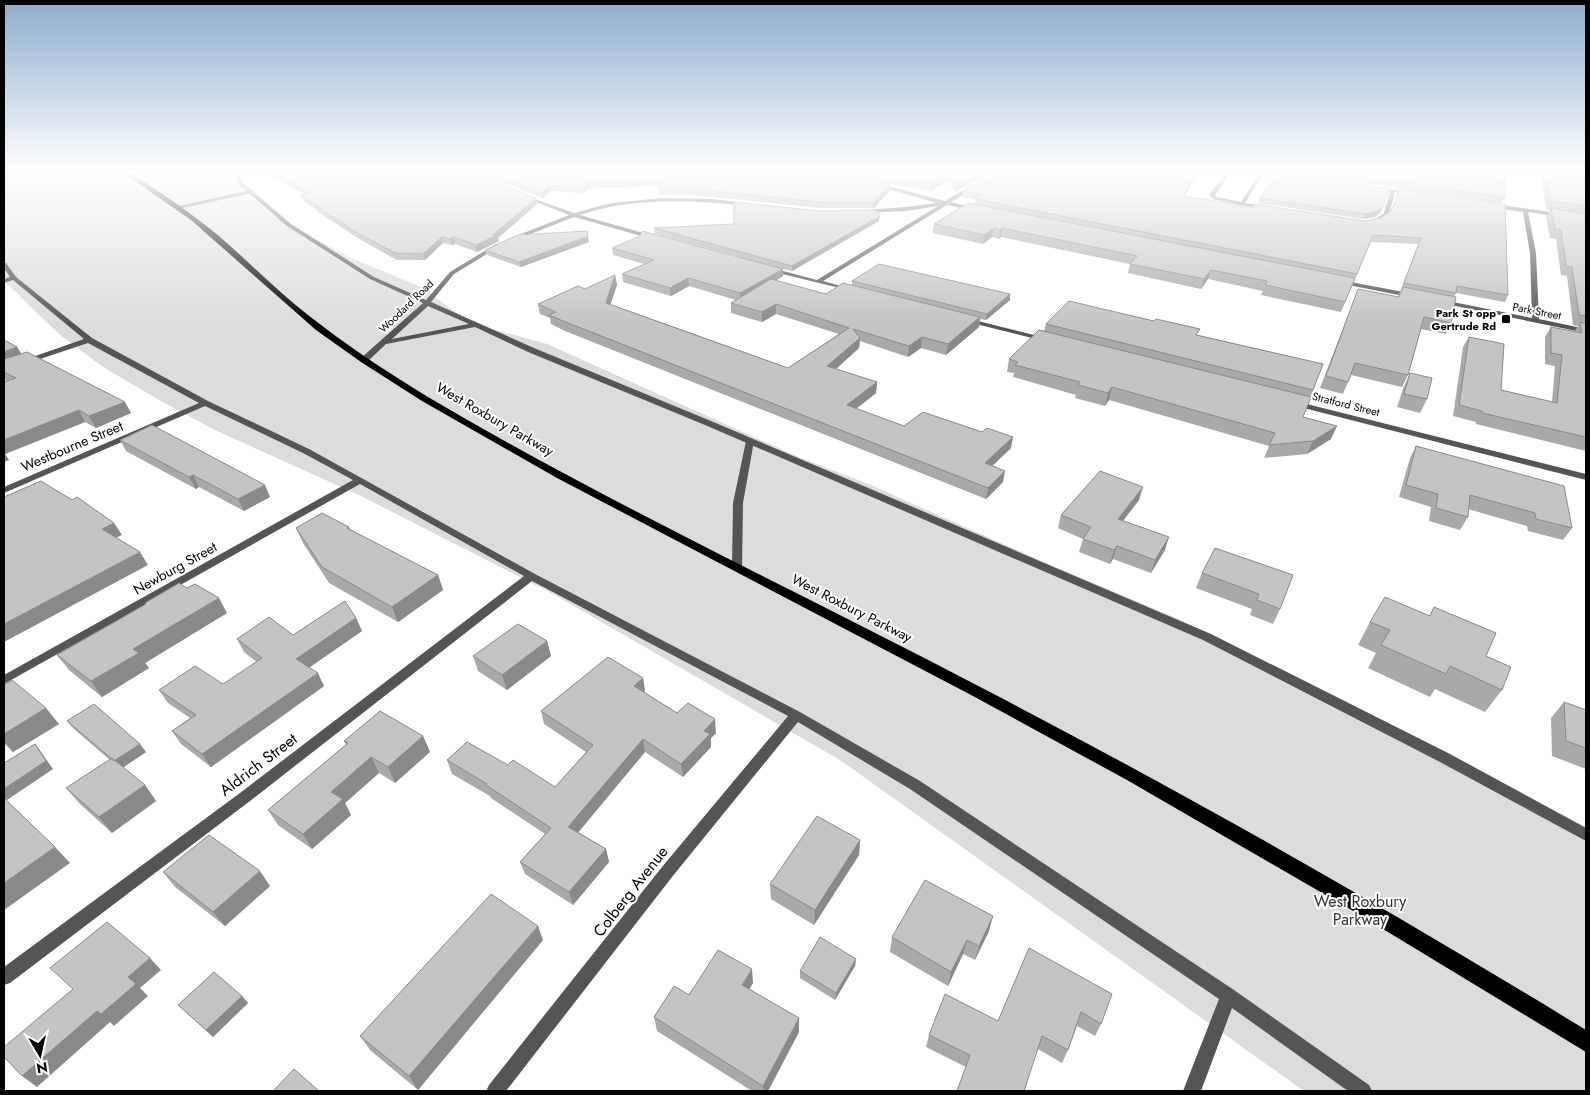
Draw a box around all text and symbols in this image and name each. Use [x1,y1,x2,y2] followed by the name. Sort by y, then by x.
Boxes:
[375,276,437,336] street label: Woodard Road
[1511,298,1563,324] street label: Park Street
[1432,305,1496,334] place label: Park St opp Gertrude Rd
[1500,313,1512,325] marker: Park St opp Gertrude Rd
[433,377,558,461] street label: West Roxbury Parkway
[1311,388,1382,420] street label: Stratford Street
[18,415,127,476] street label: Westbourne Street
[130,536,221,599] street label: Newburg Street
[788,569,916,647] street label: West Roxbury Parkway
[215,727,302,801] street label: Aldrich Street
[588,841,673,942] street label: Colberg Avenue
[1314,890,1407,931] park label: West Roxbury Parkway
[15,1030,65,1080] north arrow
[35,1057,49,1079] text: N

